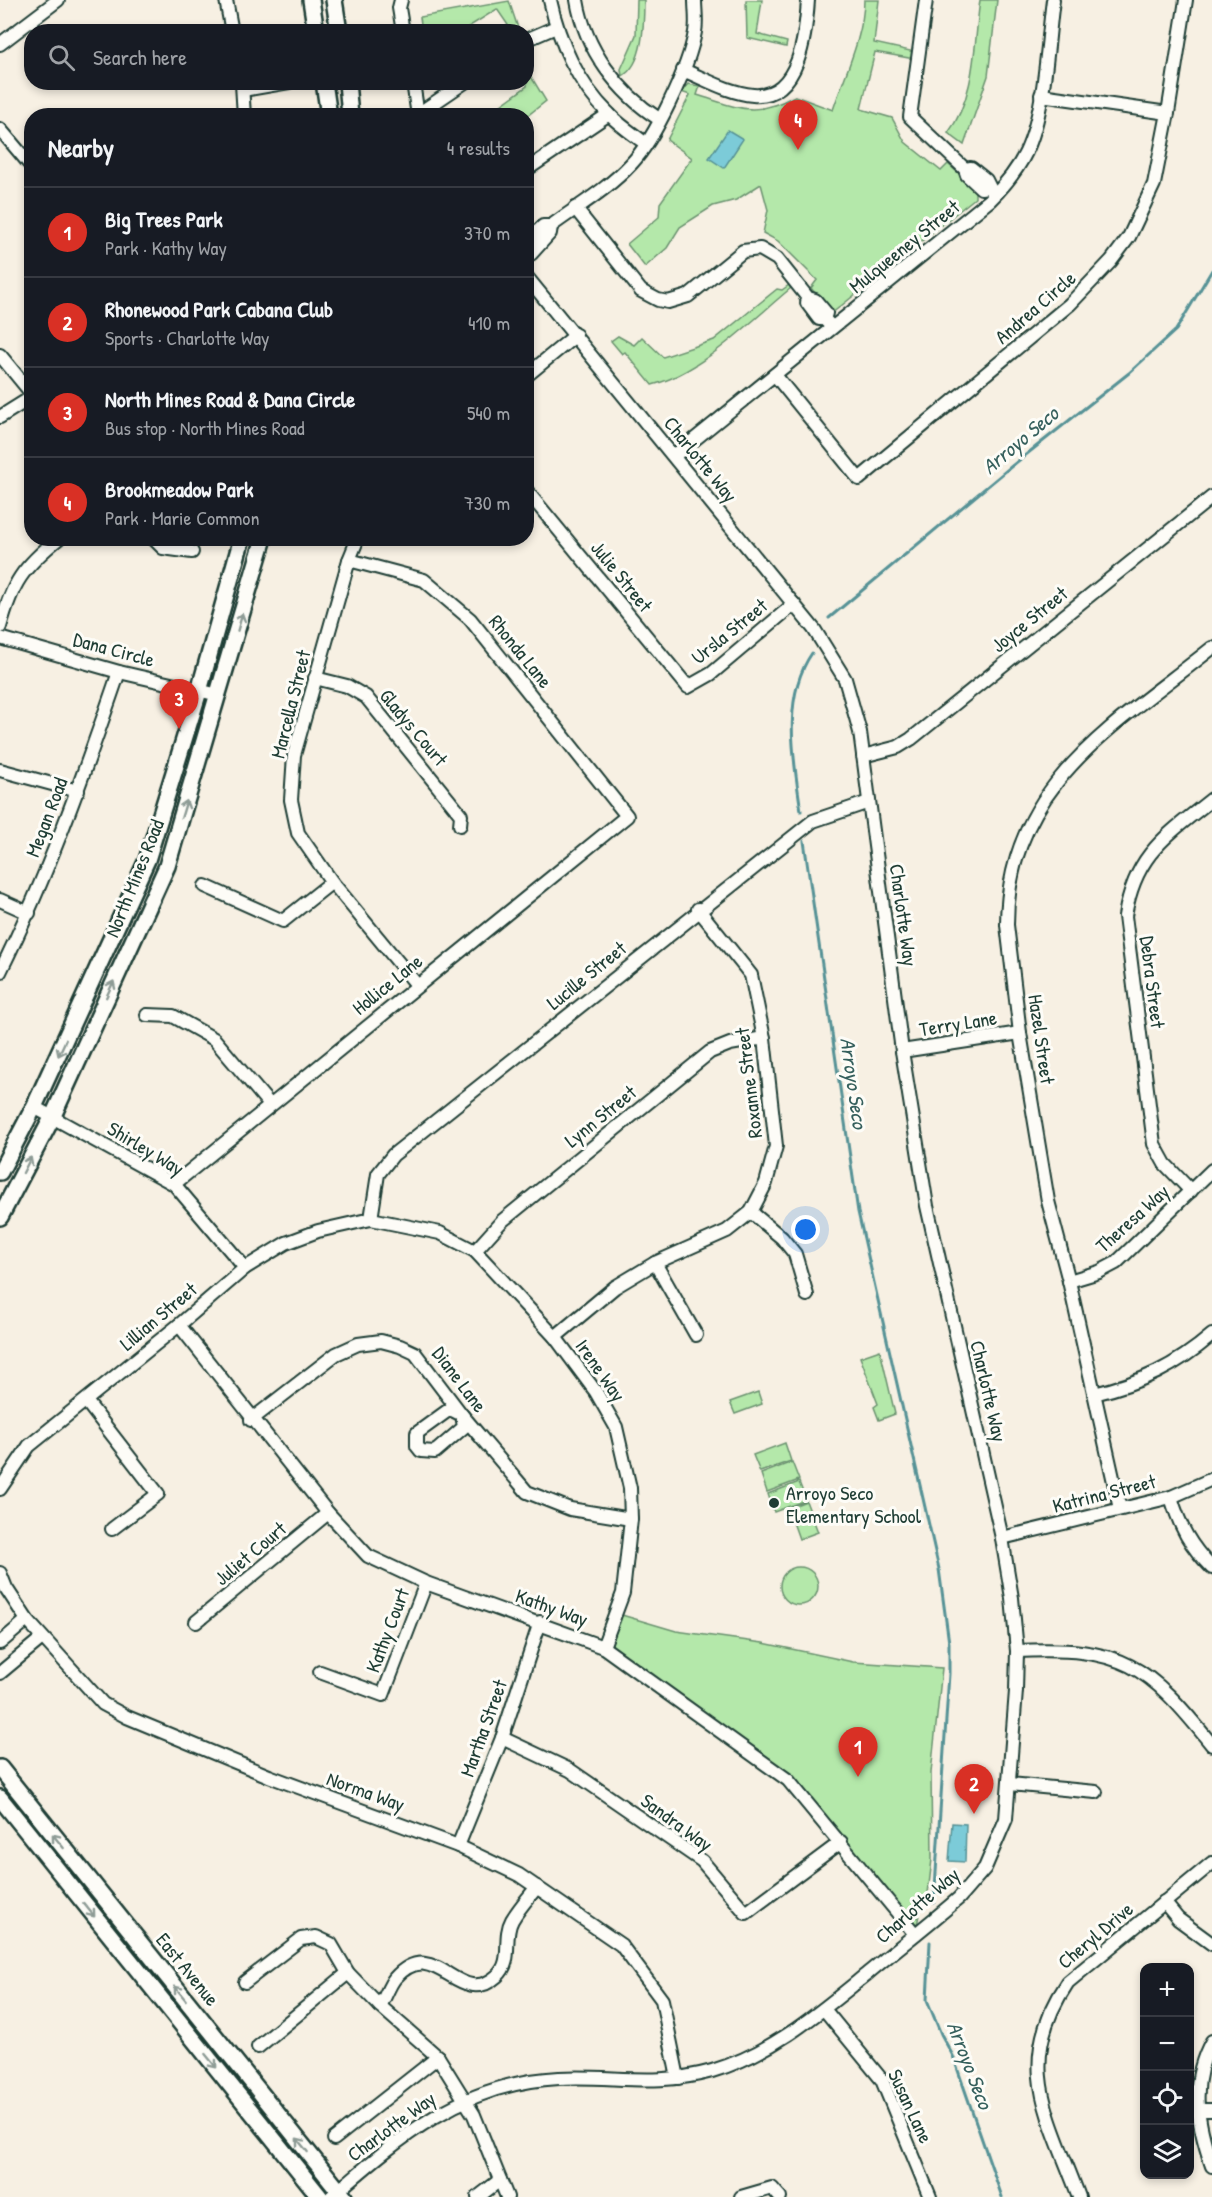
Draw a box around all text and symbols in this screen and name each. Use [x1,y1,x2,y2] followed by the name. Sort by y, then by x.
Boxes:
[24,24,534,90] search box
[45,41,78,74] icon: search
[93,42,187,72] text: Search here
[778,100,818,150] pin: 4
[48,130,114,165] text: Nearby
[447,134,510,161] text: 4 results
[843,192,966,299] street label: Mulqueeney Street
[105,204,223,234] text: Big Trees Park
[64,219,71,246] text: 1
[464,219,510,246] text: 370 m
[105,234,227,261] text: Park · Kathy Way
[989,264,1081,350] street label: Andrea Circle
[105,294,333,324] text: Rhonewood Park Cabana Club
[63,309,72,336] text: 2
[468,309,510,336] text: 410 m
[105,324,270,351] text: Sports · Charlotte Way
[105,384,355,414] text: North Mines Road & Dana Circle
[976,398,1066,481] water label: Arroyo Seco
[63,399,72,426] text: 3
[467,399,510,426] text: 540 m
[658,410,744,508] street label: Charlotte Way
[105,414,305,441] text: Bus stop · North Mines Road
[105,474,253,504] text: Brookmeadow Park
[64,489,71,516] text: 4
[464,489,510,516] text: 730 m
[105,504,259,531] text: Park · Marie Common
[585,535,660,618] street label: Julie Street
[985,579,1074,658] street label: Joyce Street
[685,591,774,670] street label: Ursla Street
[483,609,559,693] street label: Rhonda Lane
[235,613,246,632] one-way arrow
[70,625,158,673] street label: Dana Circle
[264,646,317,761] street label: Marcella Street
[160,680,198,729] pin: 3
[374,683,455,772] street label: Gladys Court
[19,773,74,861] street label: Megan Road
[179,800,190,819] one-way arrow
[98,815,170,941] street label: North Mines Road
[883,862,925,968] street label: Charlotte Way
[540,934,632,1016] street label: Lucille Street
[1134,934,1172,1031] street label: Debra Street
[346,947,428,1021] street label: Hollice Lane
[106,980,117,998] one-way arrow
[1022,992,1062,1087] street label: Hazel Street
[917,1004,999,1042] street label: Terry Lane
[728,1025,768,1140] street label: Roxanne Street
[833,1036,875,1132] water label: Arroyo Seco
[55,1038,67,1056] one-way arrow
[558,1078,642,1153] street label: Lynn Street
[103,1115,189,1181] street label: Shirley Way
[22,1157,33,1175] one-way arrow
[1089,1178,1175,1258] street label: Theresa Way
[791,1215,820,1244] your location
[114,1275,203,1356] street label: Lillian Street
[570,1333,632,1407] street label: Irene Way
[964,1338,1014,1444] street label: Charlotte Way
[426,1341,494,1417] street label: Diane Lane
[1050,1467,1159,1519] street label: Katrina Street
[786,1479,922,1529] place label: Arroyo Seco Elementary School
[767,1496,781,1510] marker: Arroyo Seco Elementary School
[208,1514,293,1591] street label: Juliet Court
[512,1581,592,1633] street label: Kathy Way
[359,1583,416,1676] street label: Kathy Court
[453,1675,513,1780] street label: Martha Street
[838,1728,878,1777] pin: 1
[323,1764,409,1818] street label: Norma Way
[954,1764,994,1814] pin: 2
[636,1787,718,1857] street label: Sandra Way
[52,1833,65,1849] one-way arrow
[869,1861,965,1949] street label: Charlotte Way
[1051,1895,1139,1975] street label: Cheryl Drive
[82,1901,95,1917] one-way arrow
[150,1927,226,2011] street label: East Avenue
[1140,1963,1194,2179] map controls
[1140,1963,1194,2017] button: +
[174,1985,187,2001] one-way arrow
[940,2017,1001,2114] water label: Arroyo Seco
[1140,2017,1194,2071] button: −
[205,2053,218,2069] one-way arrow
[882,2065,940,2147] street label: Susan Lane
[1140,2071,1194,2125] button: locate
[341,2085,441,2167] street label: Charlotte Way
[1140,2125,1194,2179] button: layers
[295,2137,308,2153] one-way arrow

